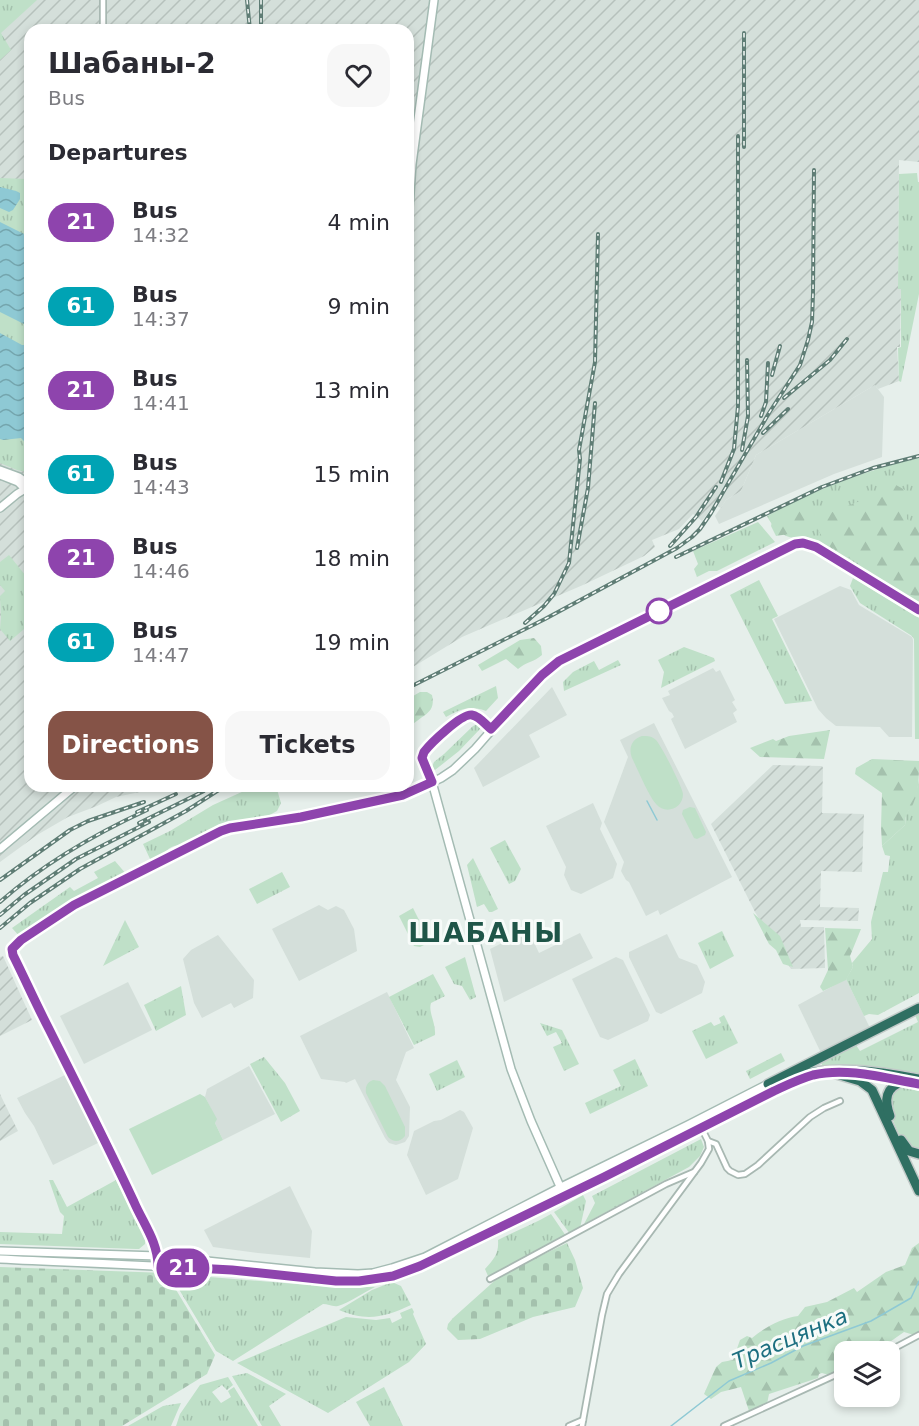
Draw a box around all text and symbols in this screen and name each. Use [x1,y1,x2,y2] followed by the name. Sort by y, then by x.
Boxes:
[327,44,390,107] button: heart
[48,47,216,80] text: Шабаны-2
[48,86,85,110] text: Bus
[48,140,188,165] text: Departures
[132,198,178,223] text: Bus
[66,210,96,234] text: 21
[328,210,390,235] text: 4 min
[132,223,190,247] text: 14:32
[132,282,178,307] text: Bus
[66,294,96,318] text: 61
[328,294,390,319] text: 9 min
[132,307,190,331] text: 14:37
[132,366,178,391] text: Bus
[66,378,96,402] text: 21
[314,378,390,403] text: 13 min
[132,391,190,415] text: 14:41
[132,450,178,475] text: Bus
[66,462,96,486] text: 61
[314,462,390,487] text: 15 min
[132,475,190,499] text: 14:43
[132,534,178,559] text: Bus
[66,546,96,570] text: 21
[314,546,390,571] text: 18 min
[132,559,190,583] text: 14:46
[646,598,672,624] unlabelled marker
[132,618,178,643] text: Bus
[66,630,96,654] text: 61
[314,630,390,655] text: 19 min
[132,643,190,667] text: 14:47
[48,711,213,780] button: Directions
[225,711,390,780] button: Tickets
[408,917,564,948] district label: ШАБАНЫ
[156,1248,210,1288] line badge: 21
[168,1256,198,1280] text: 21
[729,1303,851,1374] water label: Трасцянка
[834,1341,900,1407] map controls
[834,1341,900,1407] button: layers

